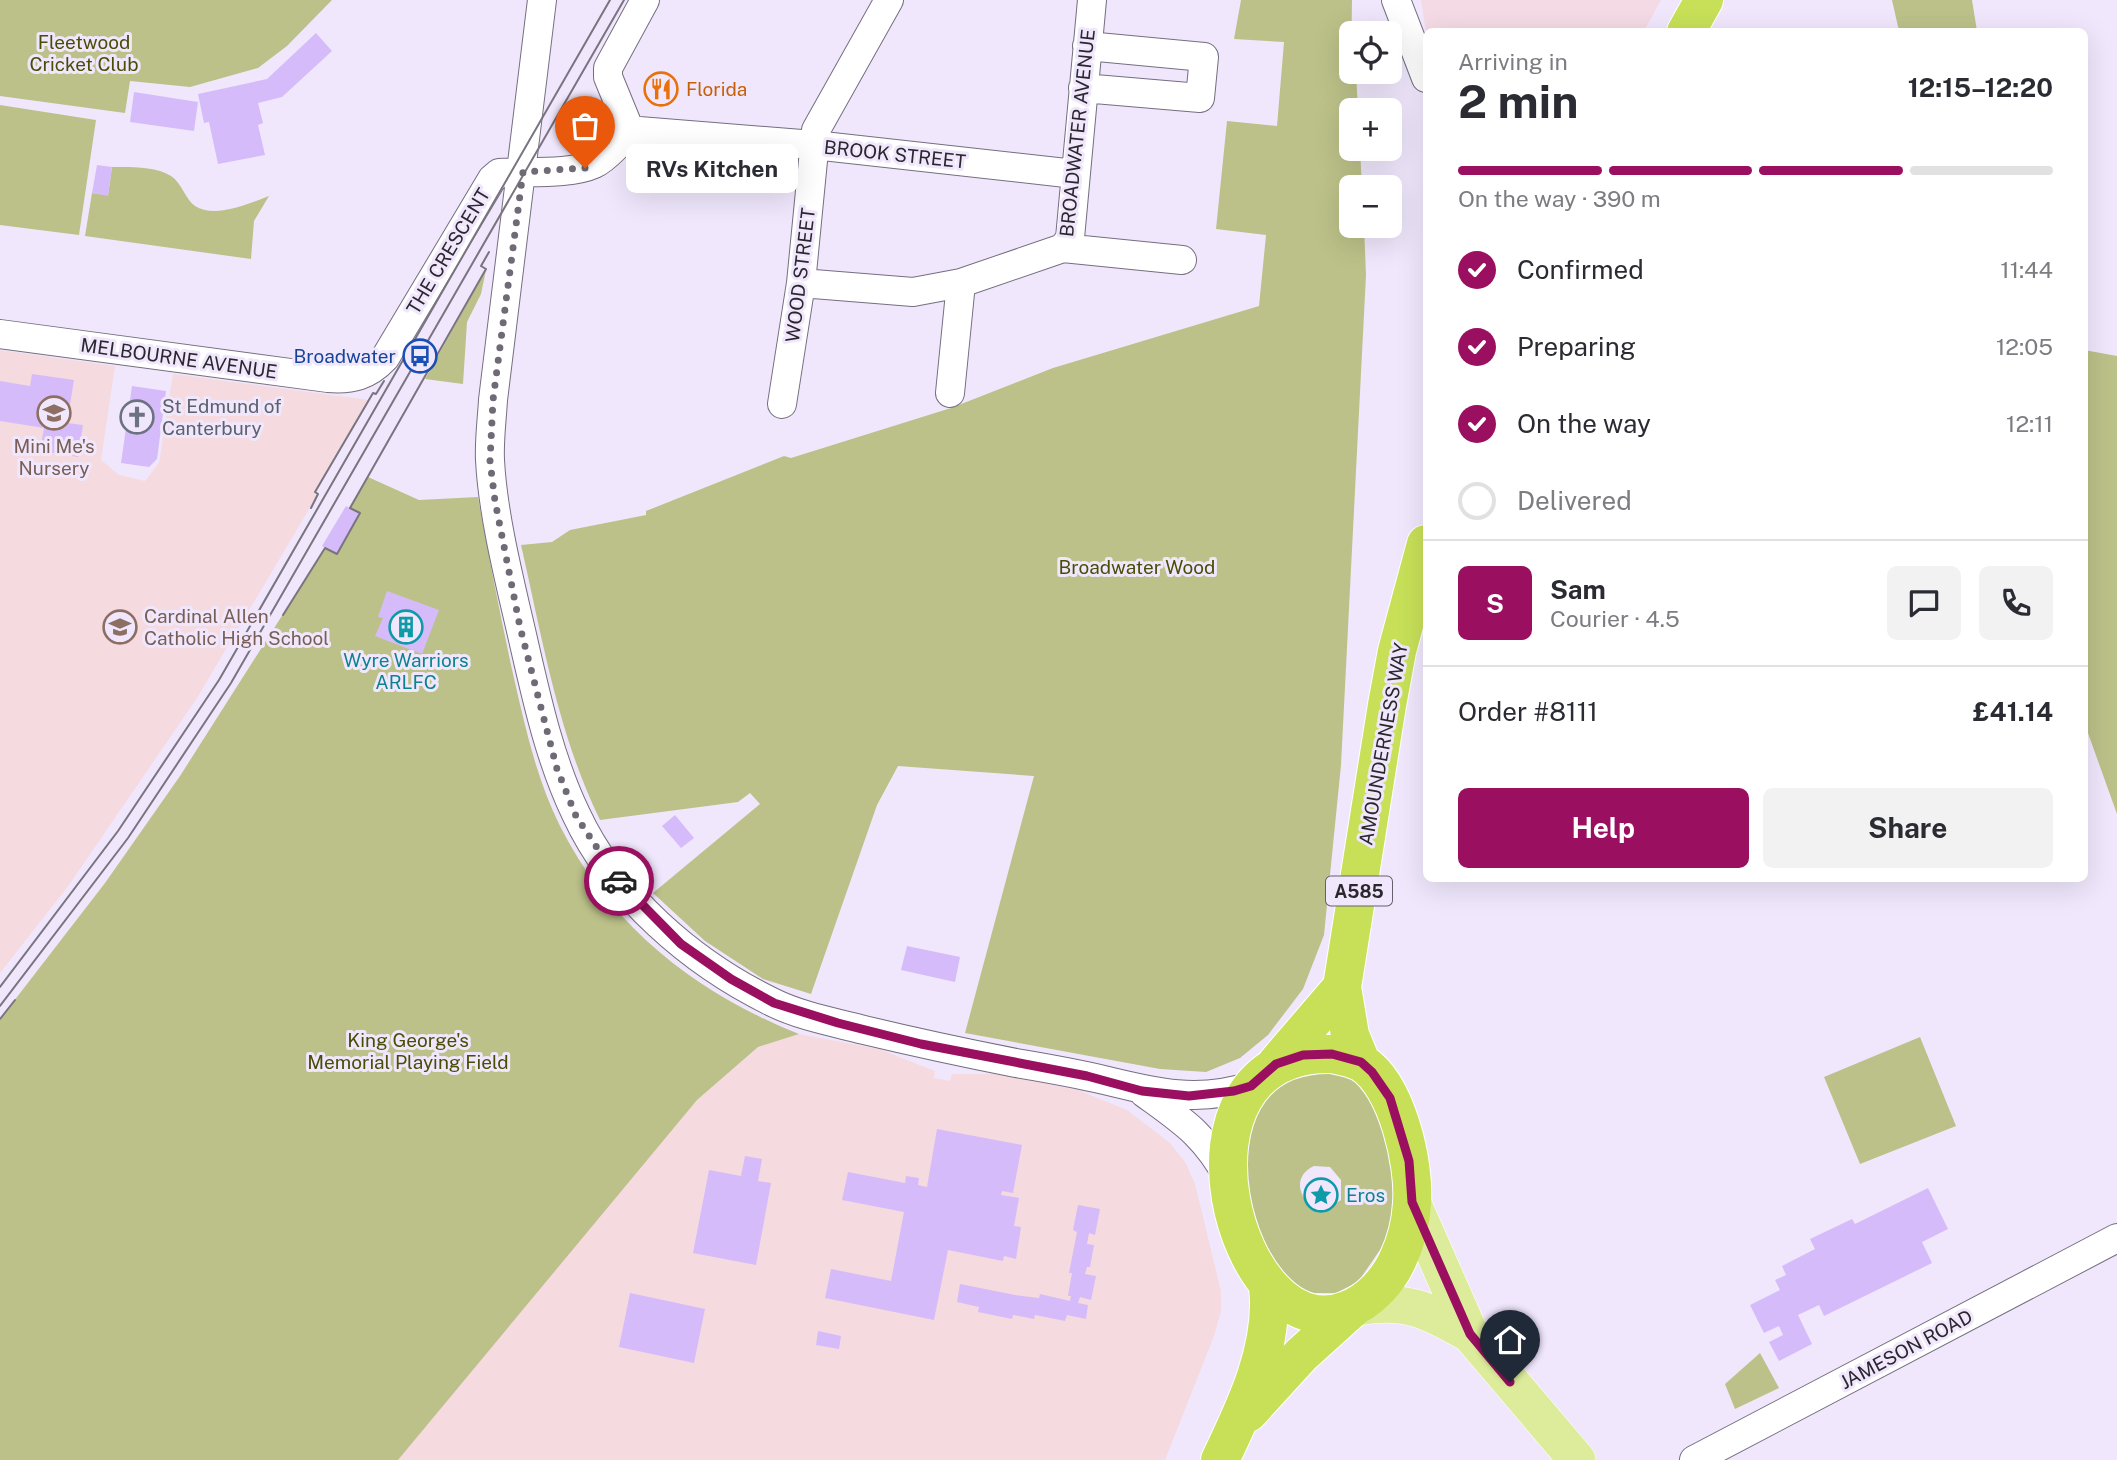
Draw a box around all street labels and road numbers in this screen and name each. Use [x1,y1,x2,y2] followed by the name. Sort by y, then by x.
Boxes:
[1055,28,1099,238] street label: BROADWATER AVENUE
[823,136,967,172] street label: BROOK STREET
[402,184,494,318] street label: THE CRESCENT
[781,207,819,343] street label: WOOD STREET
[79,333,279,383] street label: MELBOURNE AVENUE
[1354,641,1412,847] street label: AMOUNDERNESS WAY
[1326,876,1392,906] road number: A585
[1836,1305,1976,1393] street label: JAMESON ROAD

